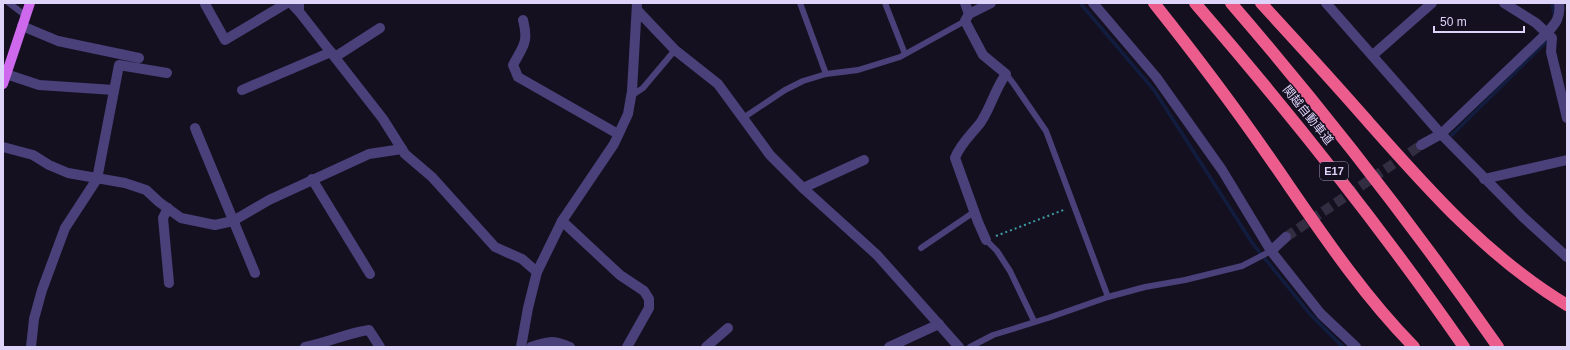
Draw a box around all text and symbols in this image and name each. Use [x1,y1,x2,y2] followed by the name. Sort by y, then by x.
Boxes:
[1434,8,1524,34] scale bar
[1440,15,1467,29] text: 50 m
[1280,83,1336,147] street label: 関越自動車道
[1320,162,1348,180] road number: E17

